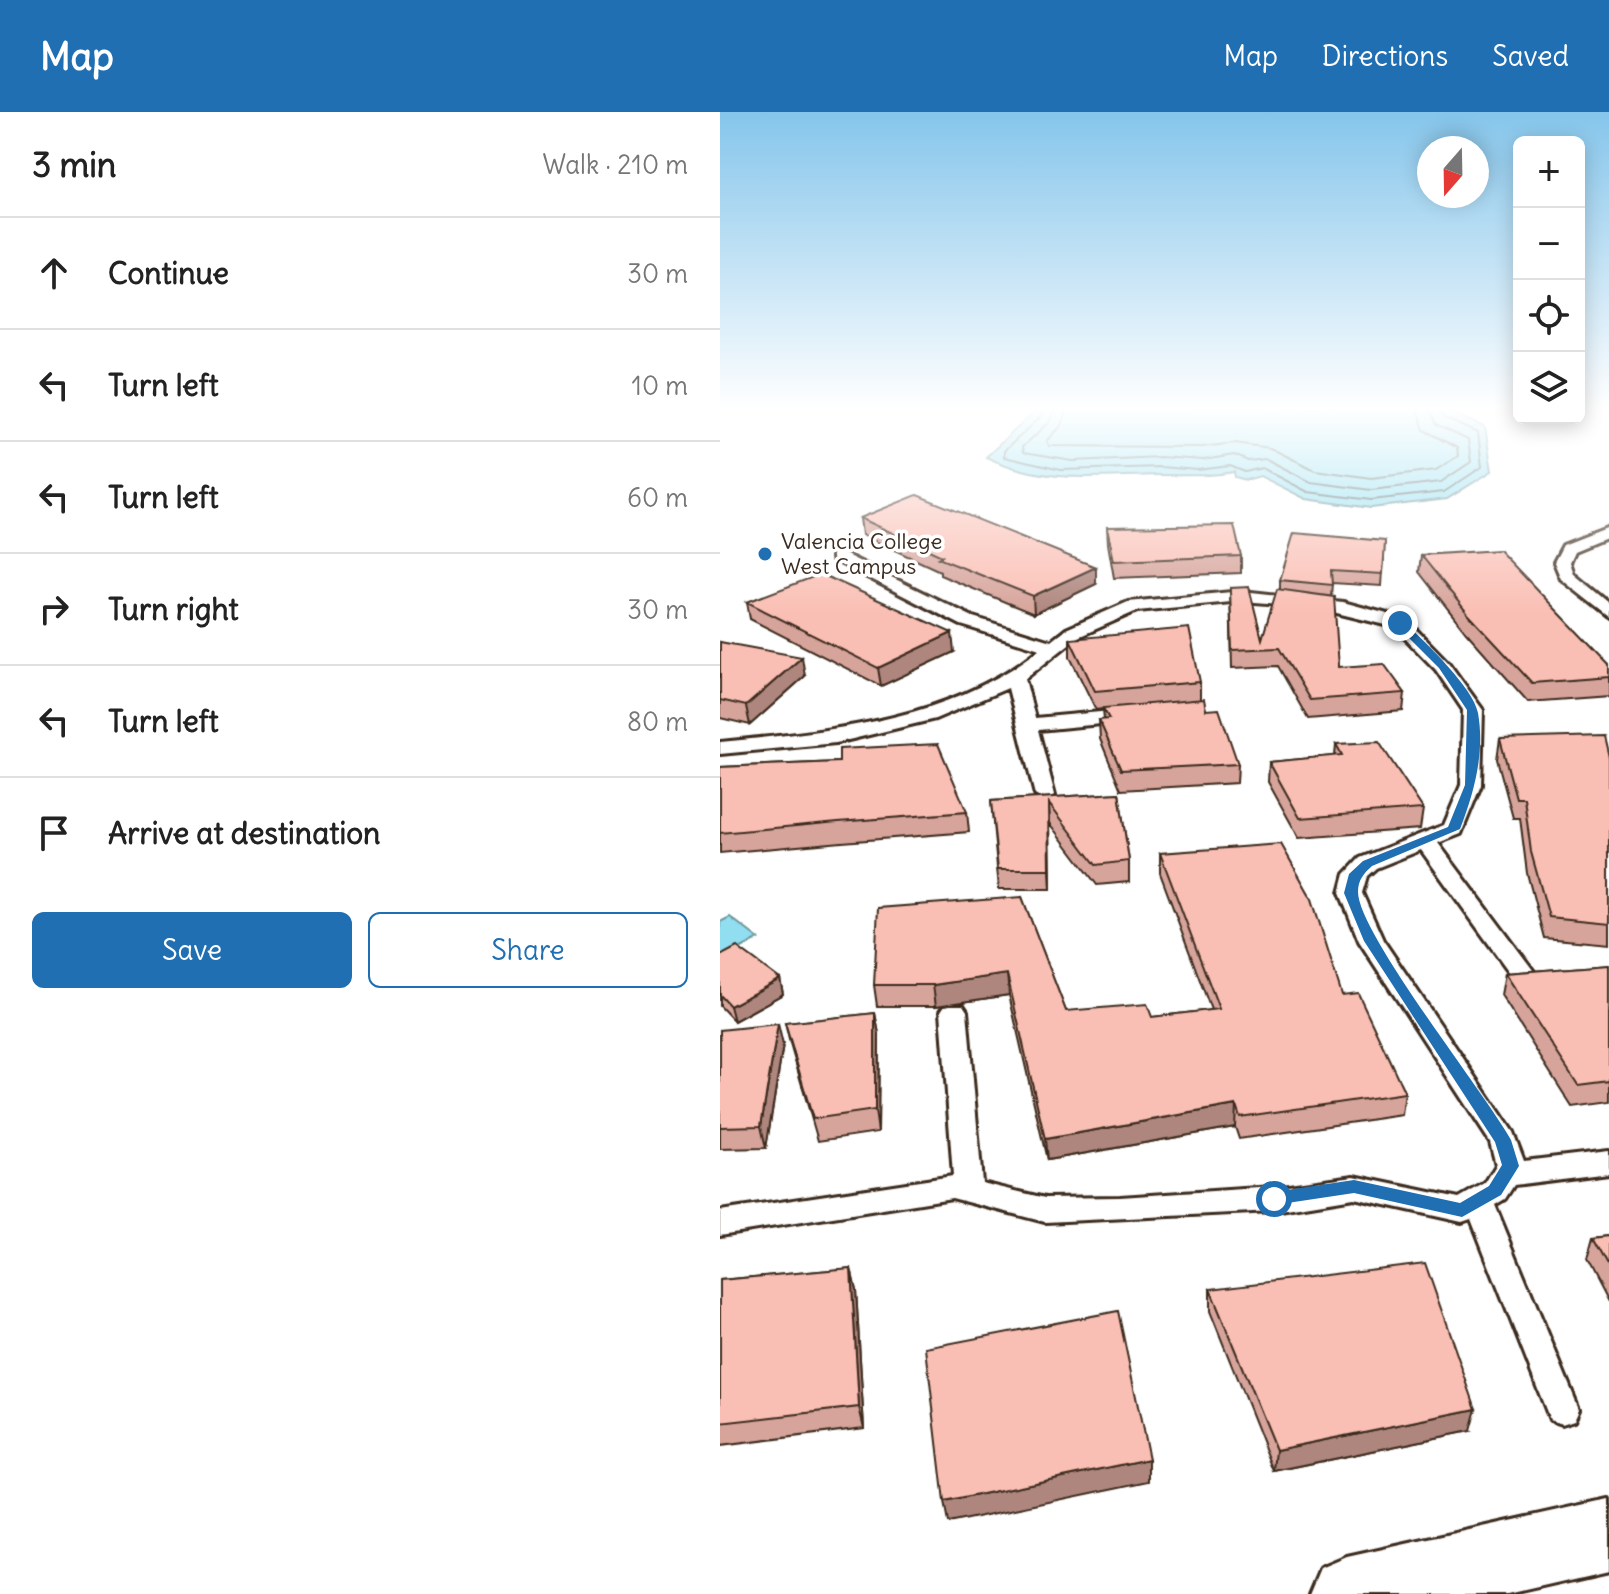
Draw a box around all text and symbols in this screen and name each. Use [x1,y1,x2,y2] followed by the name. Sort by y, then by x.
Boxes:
[40,33,114,80] text: Map
[1223,38,1278,74] text: Map
[1322,38,1448,74] text: Directions
[1492,38,1569,74] text: Saved
[1417,136,1489,208] north arrow
[1513,136,1585,424] map controls
[1513,136,1585,208] button: +
[32,143,117,186] text: 3 min
[542,148,688,181] text: Walk · 210 m
[1513,208,1585,280] button: −
[32,251,76,295] icon: ahead
[108,254,229,292] text: Continue
[627,257,688,290] text: 30 m
[1513,280,1585,352] button: locate
[1513,352,1585,424] button: layers
[32,363,76,407] icon: left
[108,366,219,404] text: Turn left
[632,369,688,402] text: 10 m
[32,475,76,519] icon: left
[108,478,219,516] text: Turn left
[627,481,688,514] text: 60 m
[781,527,942,580] place label: Valencia College West Campus
[756,545,774,563] marker: Valencia College West Campus
[32,587,76,631] icon: right
[108,590,239,628] text: Turn right
[627,593,688,626] text: 30 m
[1382,605,1418,641] route end
[32,699,76,743] icon: left
[108,702,219,740] text: Turn left
[627,705,688,738] text: 80 m
[32,811,76,855] icon: arrive
[108,814,380,852] text: Arrive at destination
[32,912,352,988] button: Save
[368,912,688,988] button: Share
[1256,1181,1292,1217] route start

